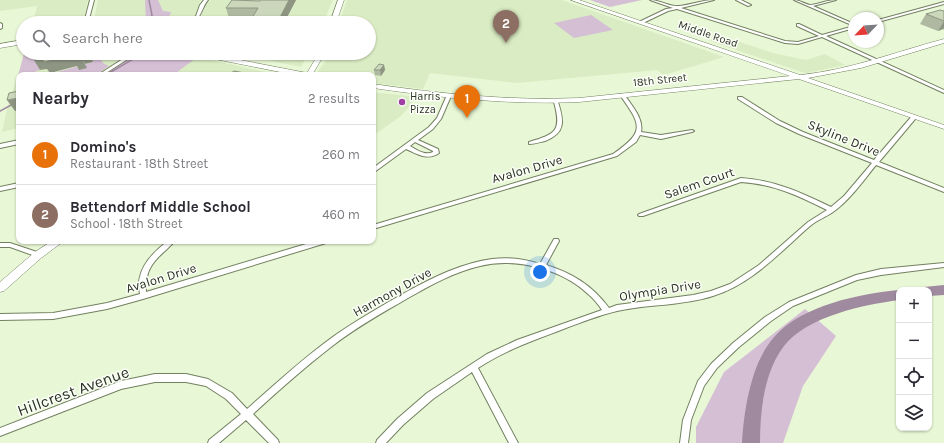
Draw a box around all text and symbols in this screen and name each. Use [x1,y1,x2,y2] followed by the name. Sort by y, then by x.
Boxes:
[493,10,519,43] pin: 2
[848,12,884,48] north arrow
[16,16,376,60] search box
[676,18,740,50] street label: Middle Road
[30,27,52,49] icon: search
[62,29,143,47] text: Search here
[632,71,688,89] street label: 18th Street
[454,85,480,118] pin: 1
[32,88,89,108] text: Nearby
[410,90,441,116] place label: Harris Pizza
[308,91,360,106] text: 2 results
[397,97,407,107] marker: Harris Pizza
[806,117,883,159] street label: Skyline Drive
[70,138,136,156] text: Domino's
[43,147,47,162] text: 1
[322,147,360,162] text: 260 m
[490,152,564,186] street label: Avalon Drive
[70,156,208,171] text: Restaurant · 18th Street
[662,164,736,202] street label: Salem Court
[70,198,251,216] text: Bettendorf Middle School
[41,207,49,222] text: 2
[322,207,360,222] text: 460 m
[70,216,183,231] text: School · 18th Street
[124,260,198,296] street label: Avalon Drive
[530,262,550,282] your location
[350,264,434,320] street label: Harmony Drive
[618,276,702,304] street label: Olympia Drive
[896,287,932,431] map controls
[896,287,932,323] button: +
[896,323,932,359] button: −
[896,359,932,395] button: locate
[15,362,131,420] street label: Hillcrest Avenue
[896,395,932,431] button: layers

